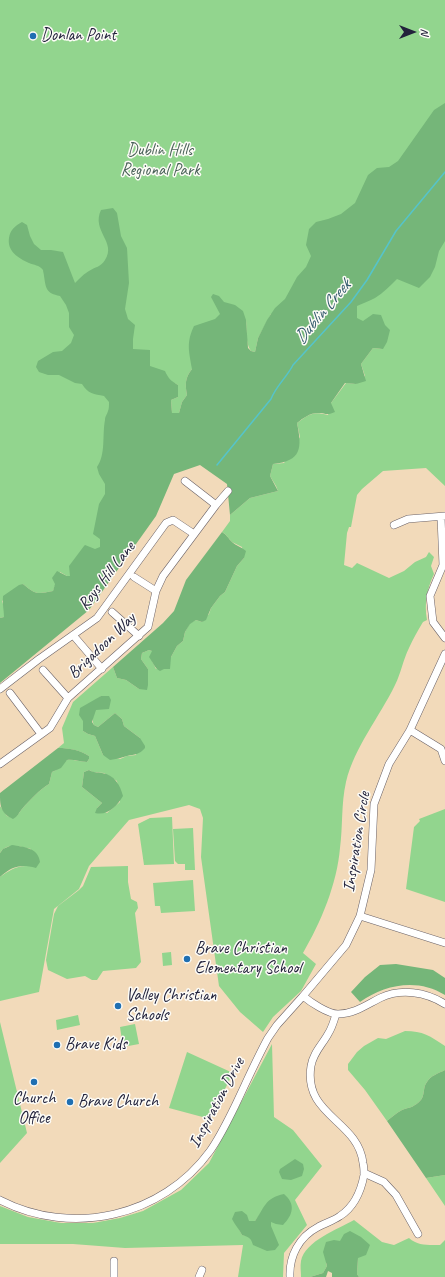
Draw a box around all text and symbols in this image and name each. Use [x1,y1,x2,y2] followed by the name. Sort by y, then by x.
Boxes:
[393,12,433,52] north arrow
[41,26,116,46] place label: Donlan Point
[418,29,432,35] text: N
[28,31,38,41] marker: Donlan Point
[121,141,199,181] park label: Dublin Hills Regional Park
[290,276,356,348] water label: Dublin Creek
[74,538,140,614] street label: Roys Hill Lane
[64,609,140,683] street label: Brigadoon Way
[339,791,375,893] street label: Inspiration Circle
[195,939,301,979] place label: Brave Christian Elementary School
[182,954,192,964] marker: Brave Christian Elementary School
[126,986,217,1026] place label: Valley Christian Schools
[113,1001,123,1011] marker: Valley Christian Schools
[65,1035,127,1055] place label: Brave Kids
[52,1040,62,1050] marker: Brave Kids
[185,1054,249,1152] street label: Inspiration Drive
[29,1077,39,1087] marker: Church Office
[13,1089,55,1129] place label: Church Office
[78,1092,158,1112] place label: Brave Church
[65,1097,75,1107] marker: Brave Church

